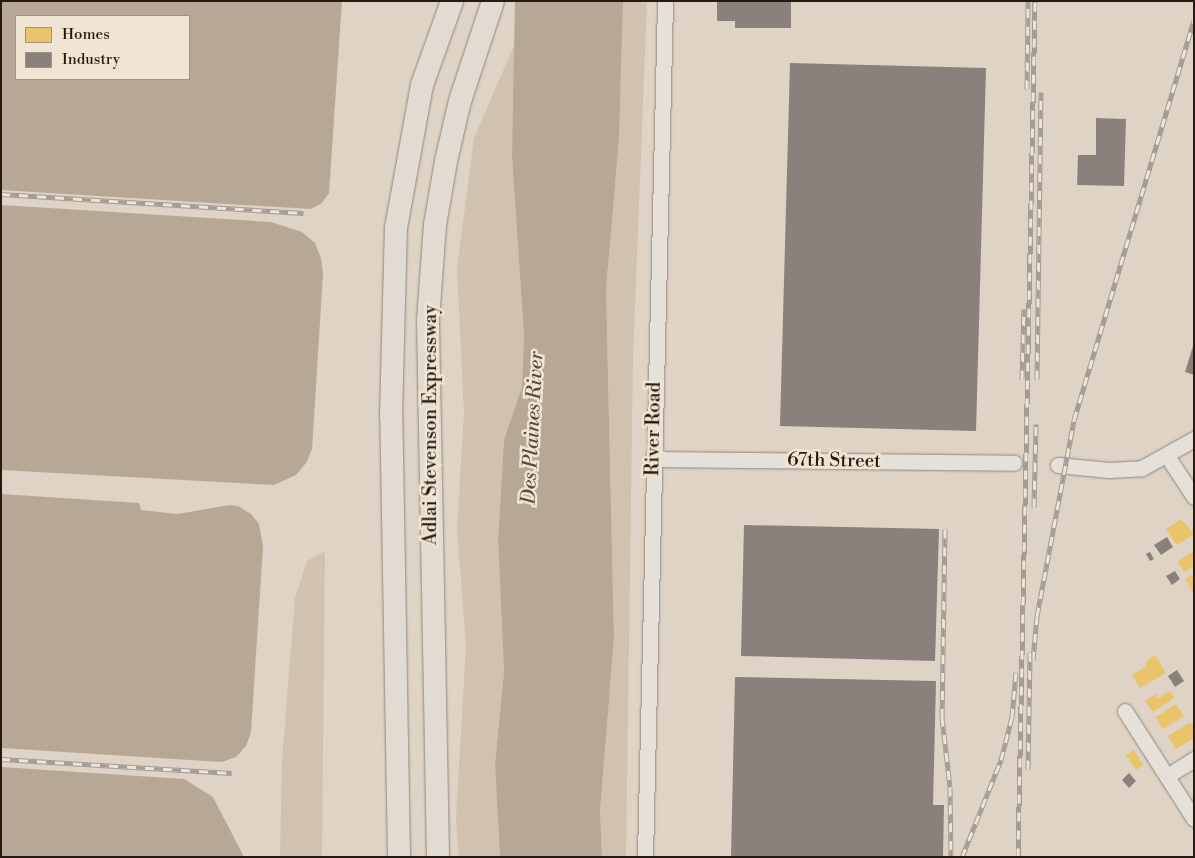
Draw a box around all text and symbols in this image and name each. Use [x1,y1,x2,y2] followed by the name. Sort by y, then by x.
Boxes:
[15,15,190,80] legend
[62,25,110,44] text: Homes
[62,50,120,69] text: Industry
[420,305,442,545] street label: Adlai Stevenson Expressway
[517,351,549,505] water label: Des Plaines River
[642,382,666,476] street label: River Road
[787,449,881,473] street label: 67th Street

